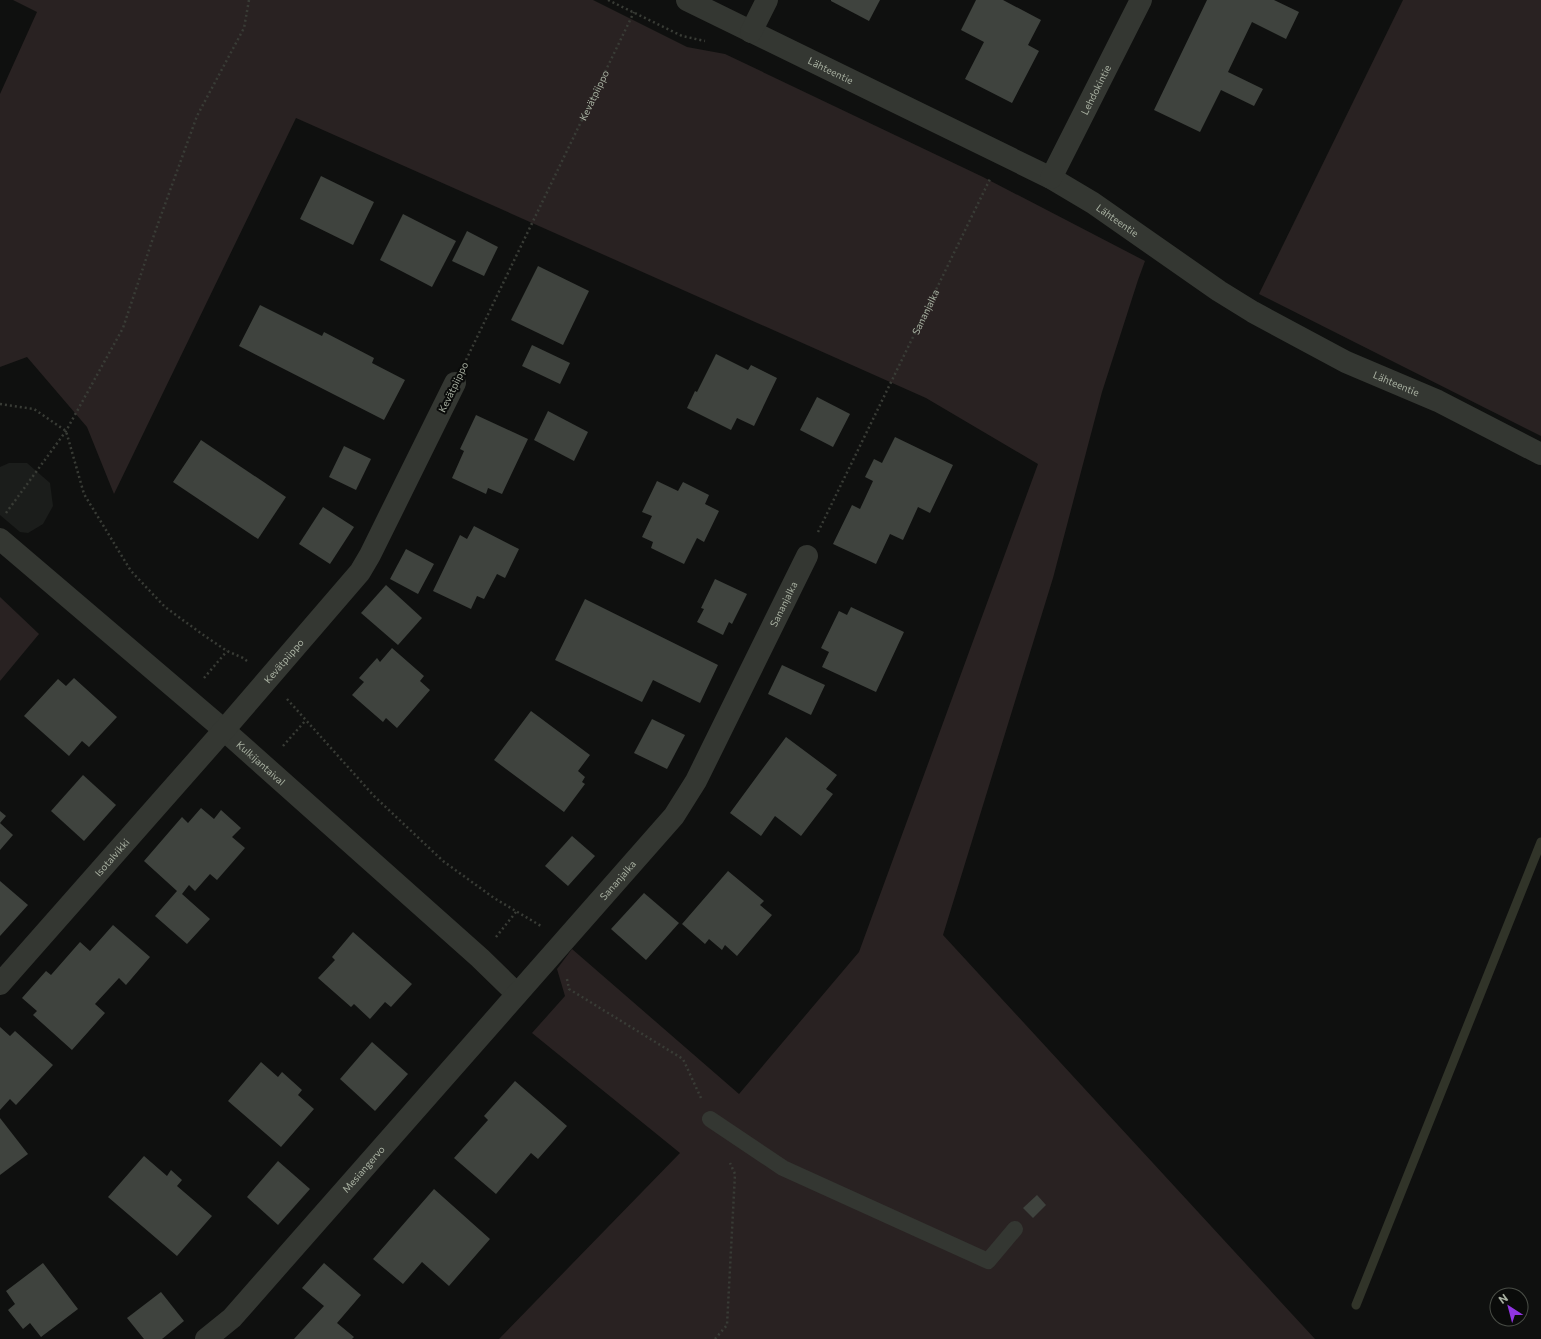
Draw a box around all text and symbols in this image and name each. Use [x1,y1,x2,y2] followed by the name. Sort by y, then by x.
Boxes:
[806,54,855,86] street label: Lähteentie
[1078,63,1113,117] street label: Lehdokintie
[577,68,611,122] street label: Kevätpiippo
[1094,201,1141,239] street label: Lähteentie
[909,287,941,336] street label: Sananjalka
[436,360,470,414] street label: Kevätpiippo
[1371,368,1421,398] street label: Lähteentie
[767,579,800,629] street label: Sananjalka
[261,636,306,685] street label: Kevätpiippo
[234,738,288,788] street label: Kulkijantaival
[92,836,132,879] street label: Isotalvikki
[597,858,638,902] street label: Sananjalka
[339,1143,387,1195] street label: Mesiangervo
[1489,1287,1529,1327] north arrow
[1496,1291,1510,1306] text: N

